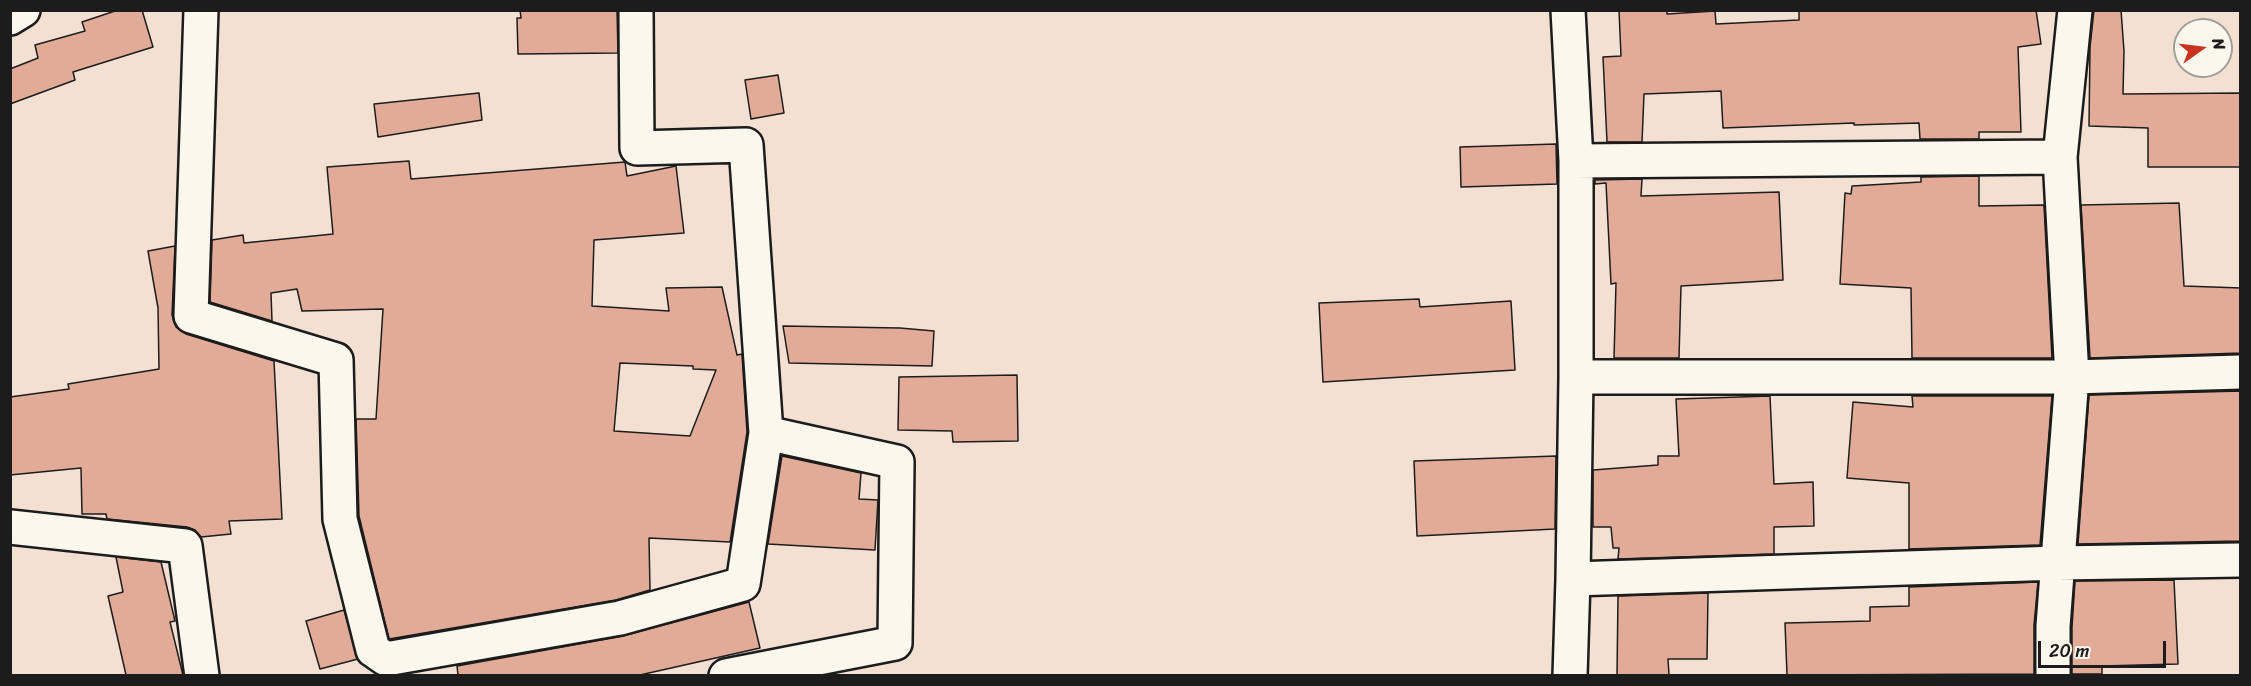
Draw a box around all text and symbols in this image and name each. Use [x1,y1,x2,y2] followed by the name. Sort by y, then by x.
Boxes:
[2173,18,2233,78] north arrow
[2204,35,2234,53] text: N
[2041,629,2168,667] scale bar
[2049,635,2089,667] text: 20 m

